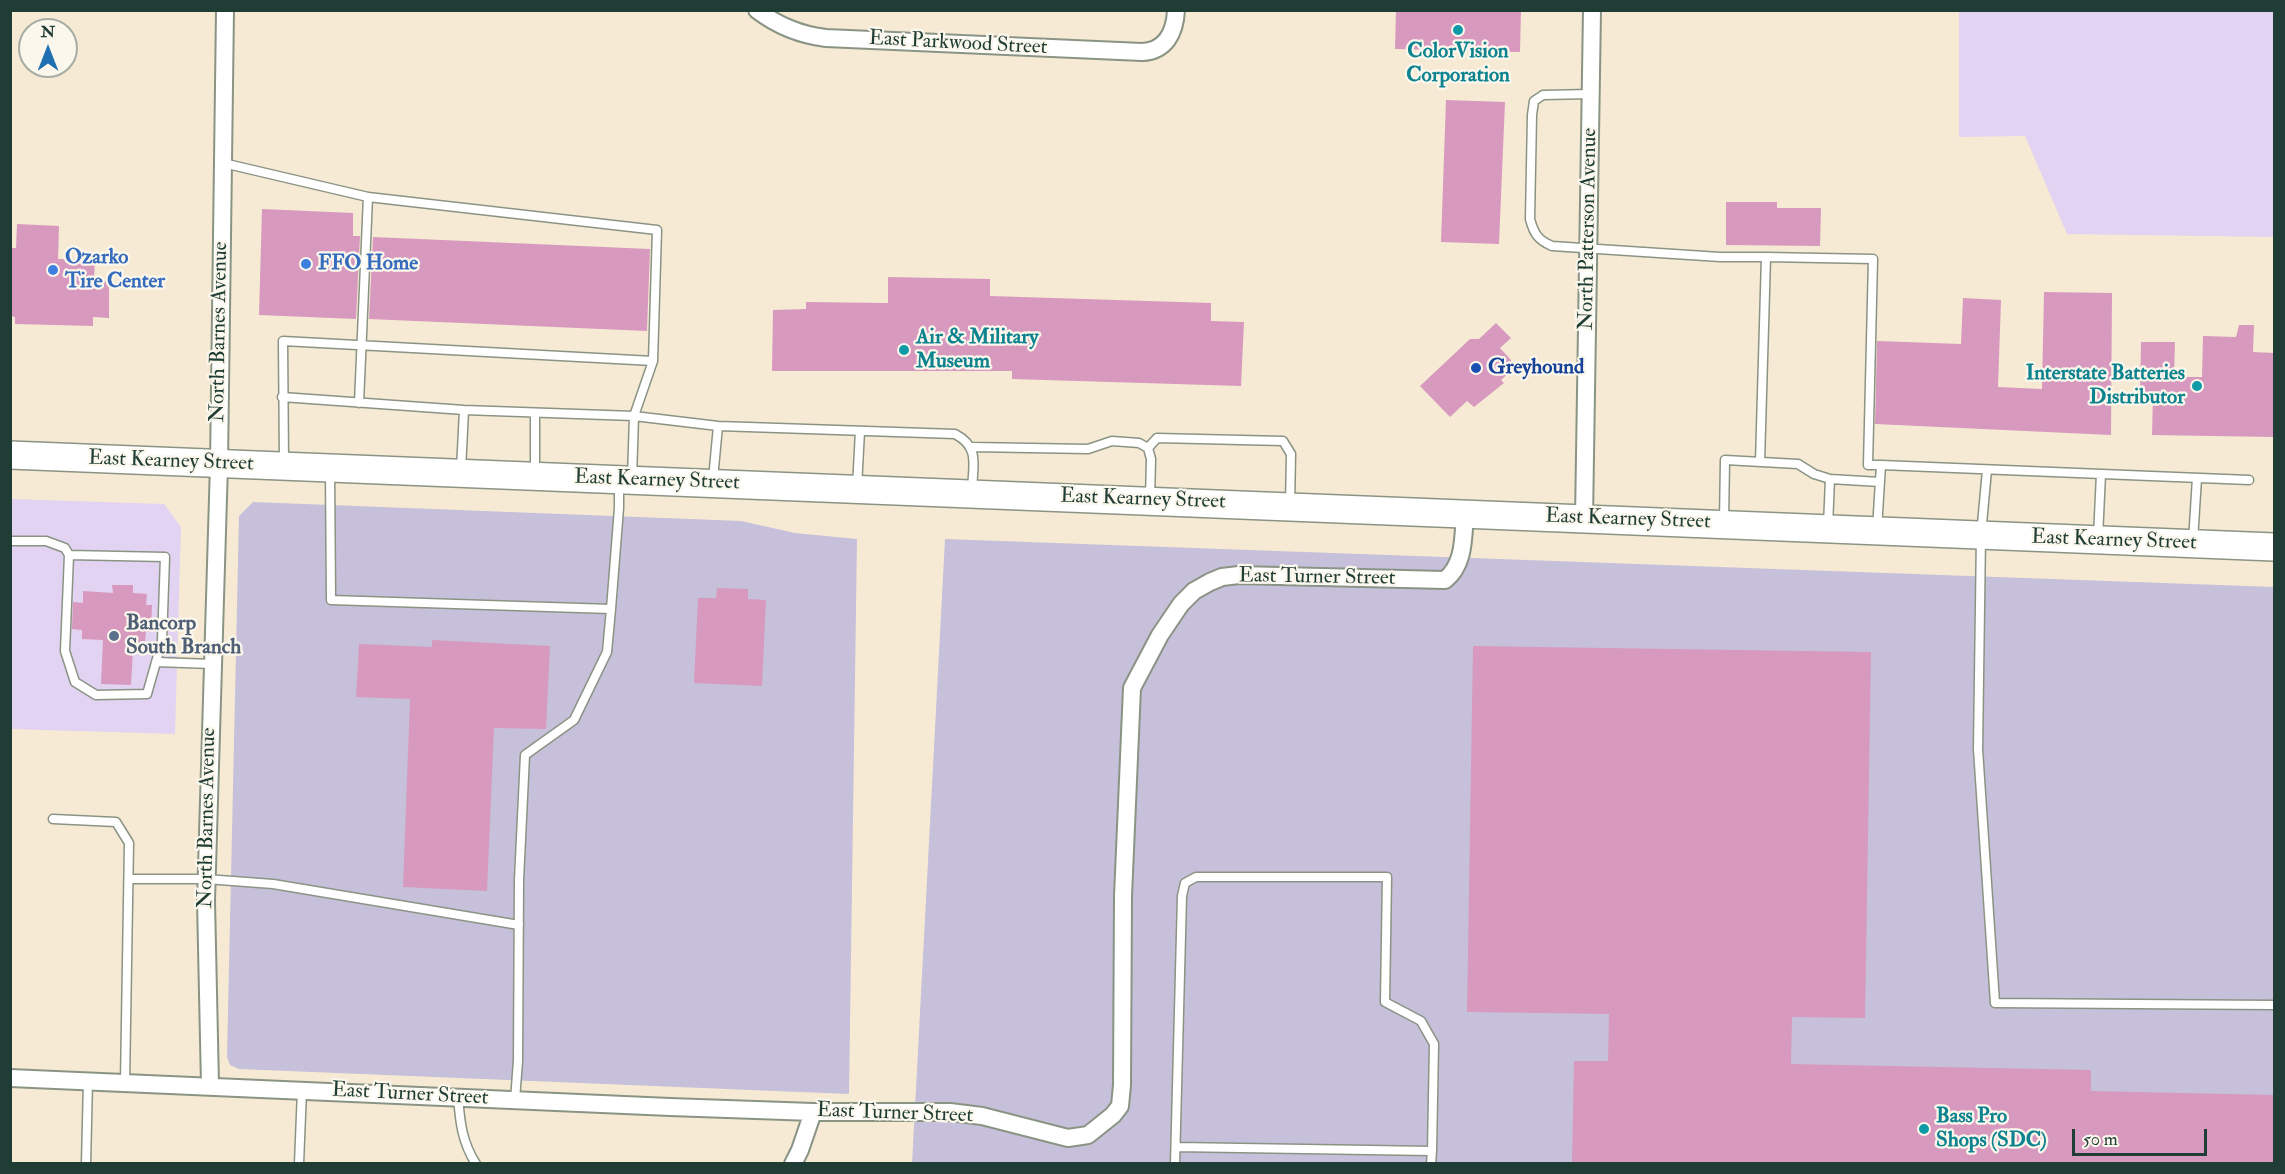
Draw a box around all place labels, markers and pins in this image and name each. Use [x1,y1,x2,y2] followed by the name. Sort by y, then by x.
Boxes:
[1451,23,1465,37] marker: ColorVision Corporation
[1406,39,1510,89] place label: ColorVision Corporation
[65,245,165,295] place label: Ozarko Tire Center
[318,251,418,277] place label: FFO Home
[299,257,313,271] marker: FFO Home
[46,263,60,277] marker: Ozarko Tire Center
[916,325,1038,375] place label: Air & Military Museum
[897,343,911,357] marker: Air & Military Museum
[1488,355,1584,381] place label: Greyhound
[1469,361,1483,375] marker: Greyhound
[2026,361,2185,411] place label: Interstate Batteries Distributor
[2190,379,2204,393] marker: Interstate Batteries Distributor
[126,611,241,661] place label: Bancorp South Branch
[107,629,121,643] marker: Bancorp South Branch
[1936,1104,2047,1154] place label: Bass Pro Shops (SDC)
[1917,1122,1931,1136] marker: Bass Pro Shops (SDC)

